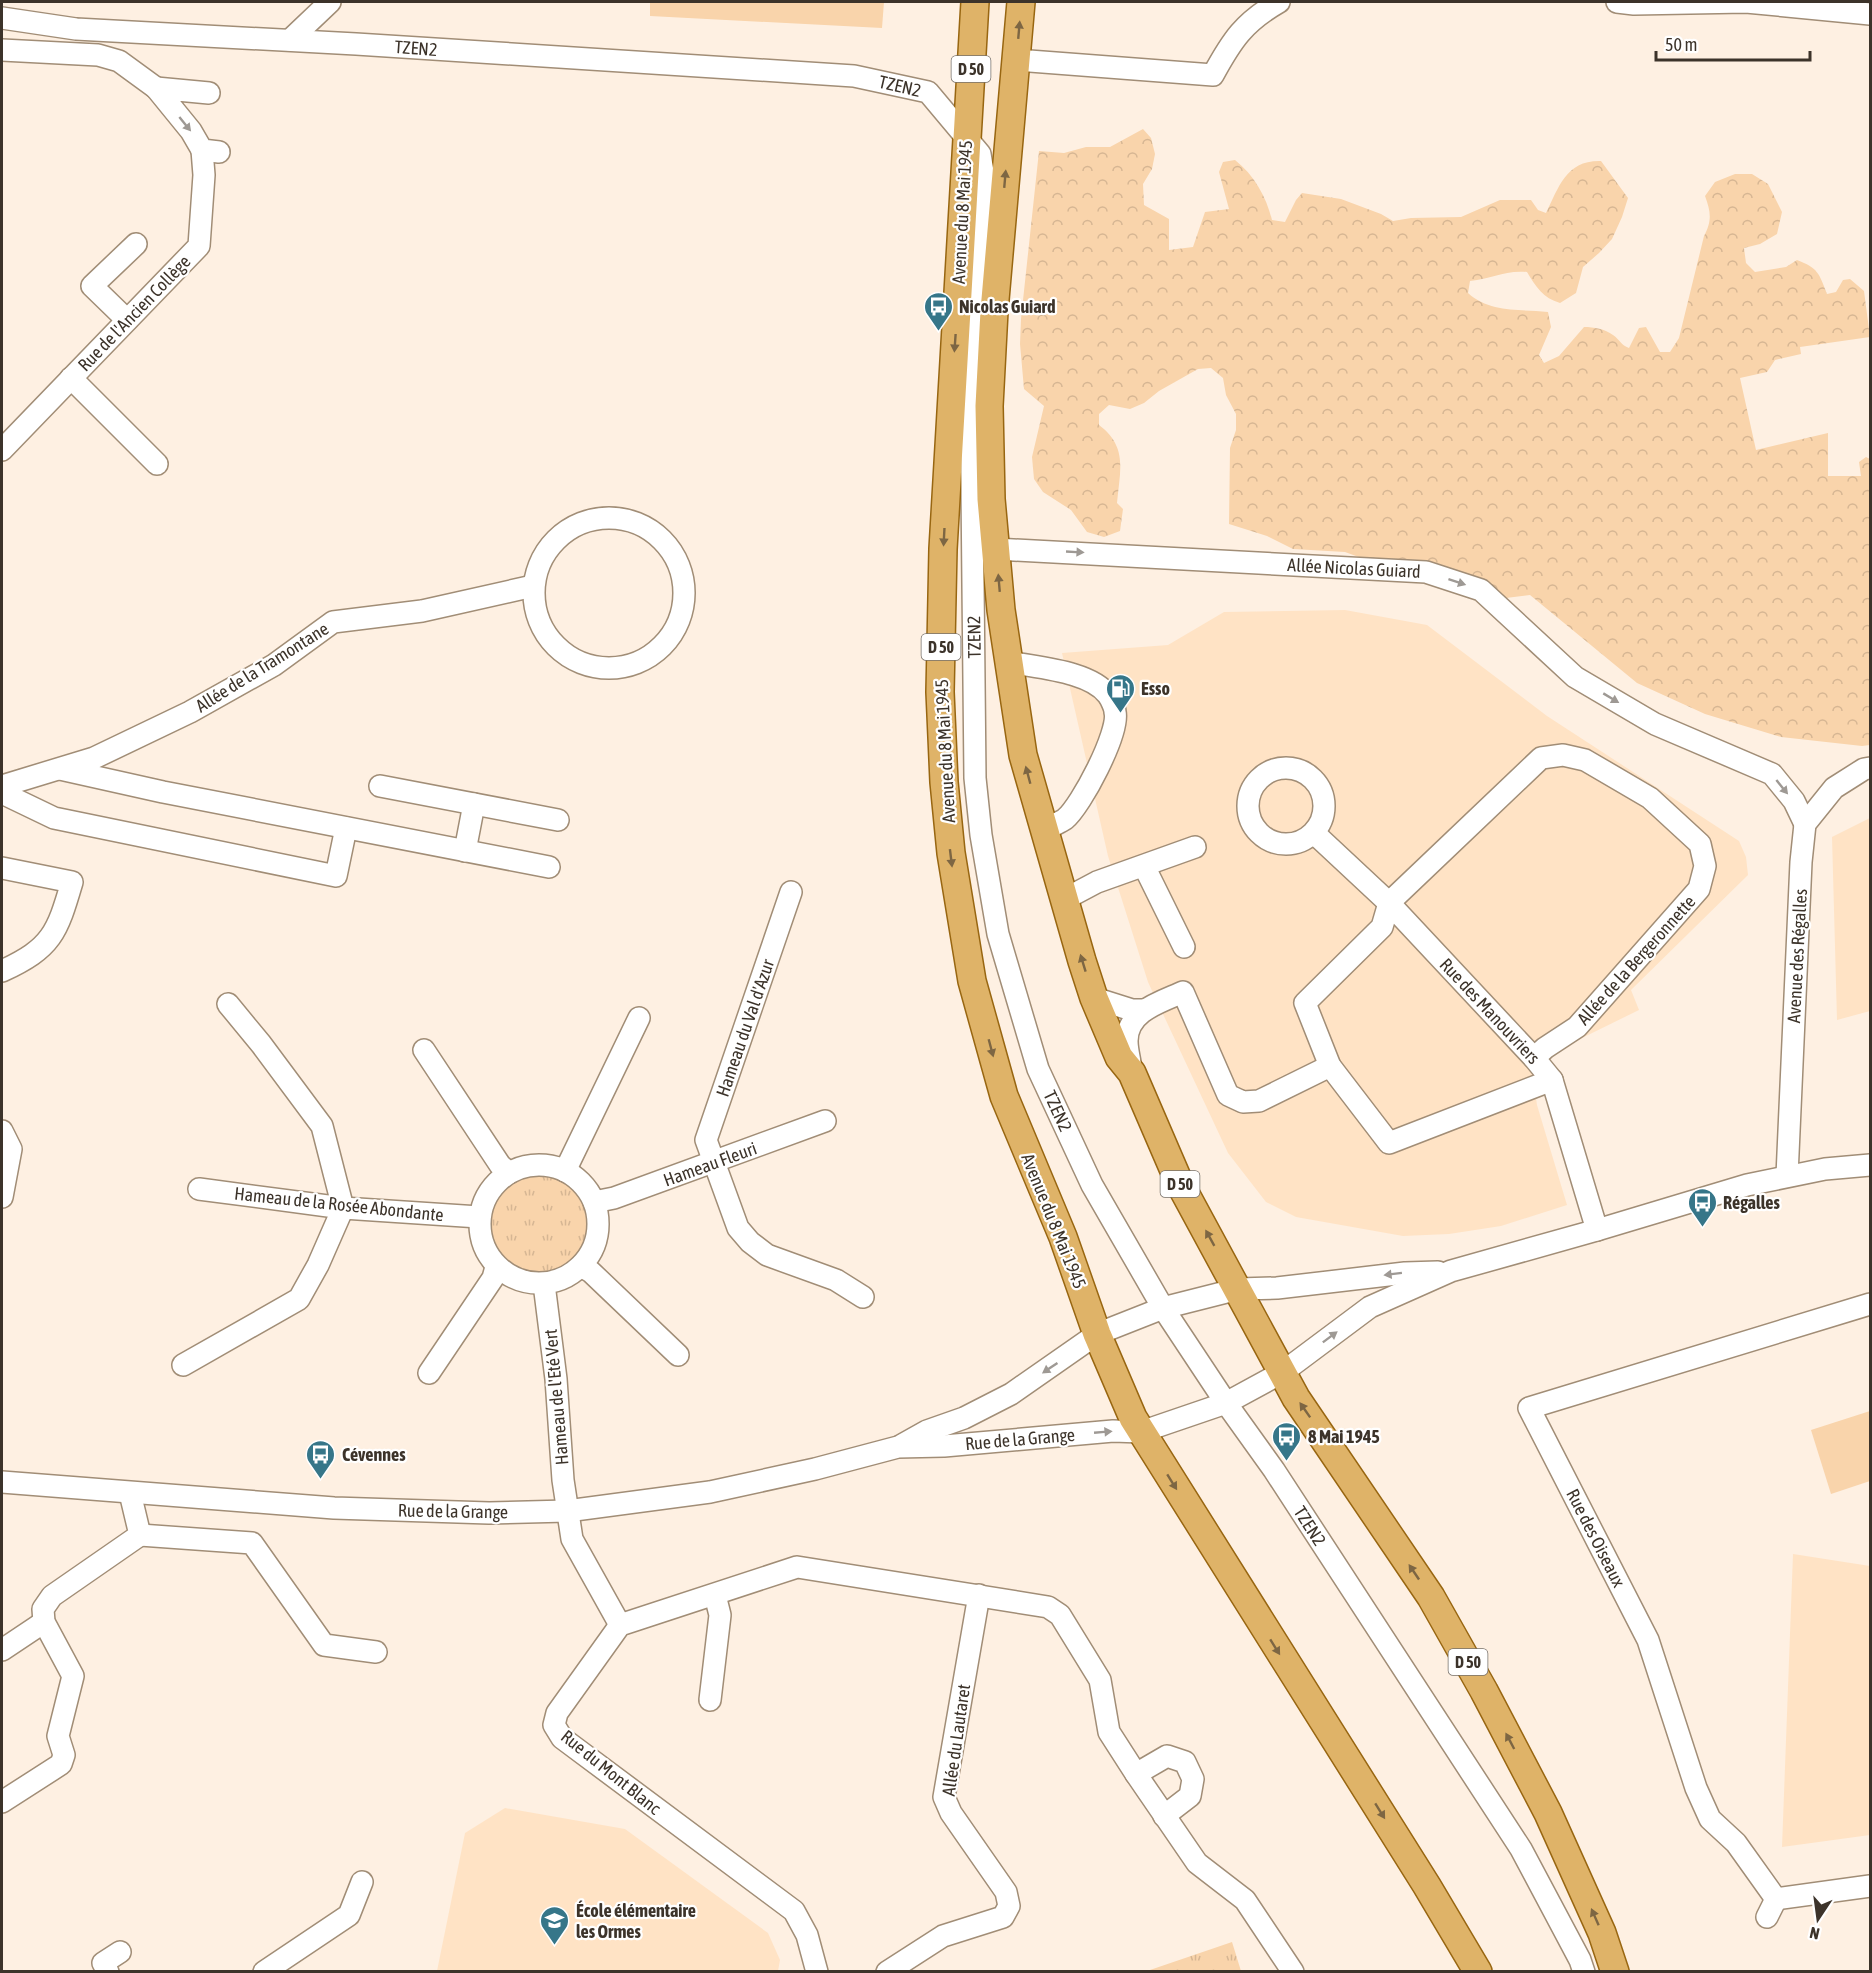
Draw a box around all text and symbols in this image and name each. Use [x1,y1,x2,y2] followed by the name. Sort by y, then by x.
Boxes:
[1014,20,1024,39] one-way arrow
[1656,24,1810,62] scale bar
[1665,34,1697,55] text: 50 m
[394,36,438,60] street label: TZEN2
[952,56,990,82] road number: D 50
[877,71,923,101] street label: TZEN2
[179,116,192,132] one-way arrow
[948,140,976,284] street label: Avenue du 8 Mai 1945
[1000,169,1009,188] one-way arrow
[73,251,195,375] street label: Rue de l'Ancien Collège
[922,290,954,332] bus stop icon: Nicolas Guiard
[959,296,1055,317] place label: Nicolas Guiard
[951,333,960,352] one-way arrow
[939,528,948,547] one-way arrow
[1066,548,1085,557] one-way arrow
[1287,554,1421,582] street label: Allée Nicolas Guiard
[994,573,1004,592] one-way arrow
[1448,578,1466,587] one-way arrow
[963,615,985,659] street label: TZEN2
[192,618,332,716] street label: Allée de la Tramontane
[922,634,960,660] road number: D 50
[1104,672,1136,714] fuel station icon: Esso
[1141,678,1170,699] place label: Esso
[931,679,959,823] street label: Avenue du 8 Mai 1945
[1603,693,1620,703] one-way arrow
[1023,766,1032,784] one-way arrow
[1776,780,1788,795] one-way arrow
[947,848,956,867] one-way arrow
[1783,888,1811,1024] street label: Avenue des Régalles
[1573,891,1699,1029] street label: Allée de la Bergeronnette
[1078,954,1087,972] one-way arrow
[1436,954,1544,1068] street label: Rue des Manouvriers
[712,956,779,1099] street label: Hameau du Val d'Azur
[987,1040,996,1058] one-way arrow
[1039,1087,1077,1135] street label: TZEN2
[661,1137,759,1191] street label: Hameau Fleuri
[1017,1150,1091,1292] street label: Avenue du 8 Mai 1945
[1160,1171,1200,1197] road number: D 50
[233,1183,445,1225] street label: Hameau de la Rosée Abondante
[1686,1186,1718,1228] bus stop icon: Régalles
[1723,1192,1780,1213] place label: Régalles
[1205,1230,1215,1247] one-way arrow
[1383,1269,1402,1279] one-way arrow
[540,1328,572,1466] street label: Hameau de l'Eté Vert
[1321,1331,1337,1343] one-way arrow
[1042,1362,1058,1374] one-way arrow
[1300,1402,1311,1418] one-way arrow
[1271,1420,1303,1462] bus stop icon: 8 Mai 1945
[964,1424,1076,1454] street label: Rue de la Grange
[1308,1426,1380,1447] place label: 8 Mai 1945
[1094,1427,1113,1437] one-way arrow
[305,1438,337,1480] bus stop icon: Cévennes
[342,1444,406,1465] place label: Cévennes
[1166,1473,1177,1490] one-way arrow
[1562,1485,1630,1591] street label: Rue des Oiseaux
[398,1500,508,1522] street label: Rue de la Grange
[1290,1502,1330,1550] street label: TZEN2
[1408,1564,1420,1580] one-way arrow
[1270,1639,1281,1655] one-way arrow
[1448,1649,1488,1675] road number: D 50
[938,1683,974,1797] street label: Allée du Lautaret
[557,1725,665,1819] street label: Rue du Mont Blanc
[1505,1732,1515,1749] one-way arrow
[1375,1803,1386,1819] one-way arrow
[1788,1889,1848,1949] north arrow
[576,1900,696,1942] place label: École élémentaire les Ormes
[539,1904,571,1946] school or university icon: École élémentaire les Ormes
[1590,1907,1600,1925] one-way arrow
[1808,1924,1821,1943] text: N

